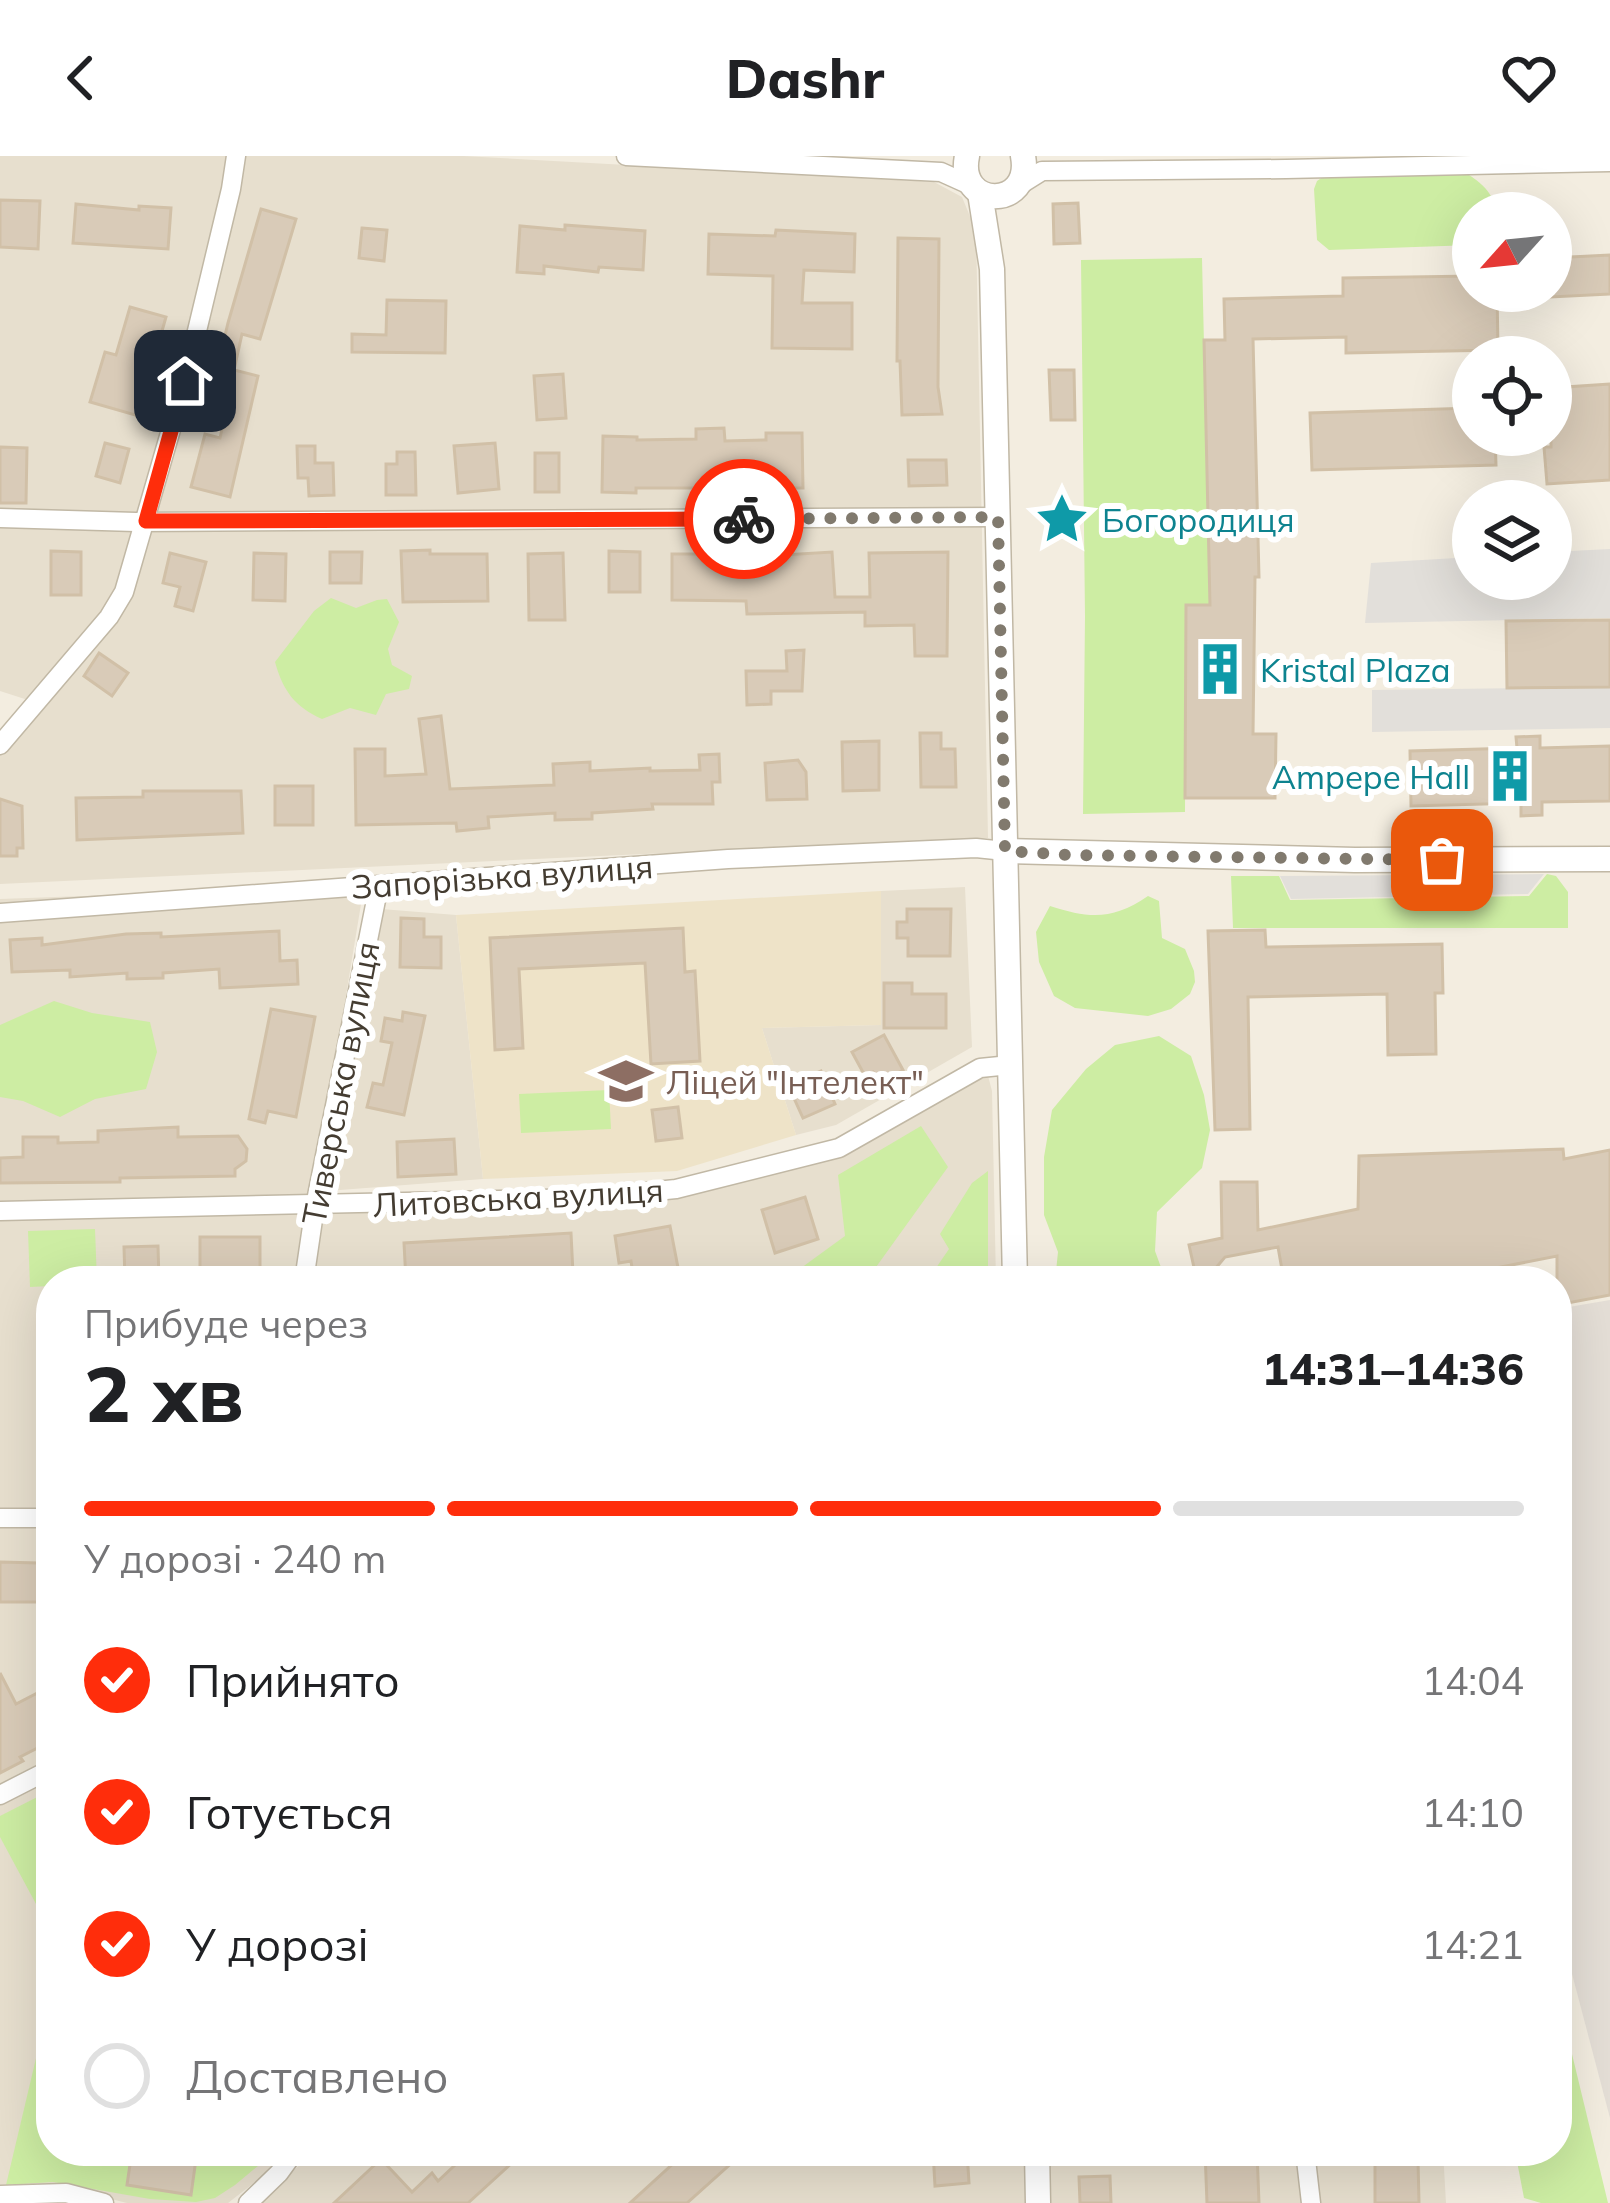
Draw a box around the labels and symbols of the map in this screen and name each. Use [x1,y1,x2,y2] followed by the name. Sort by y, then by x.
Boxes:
[1452,192,1572,312] north arrow
[134,330,236,432] pin
[684,459,804,579] courier
[1033,490,1091,548] place icon: Богородиця
[1102,499,1295,540] place label: Богородиця
[1191,640,1249,698] building icon: Kristal Plaza
[1260,649,1451,690] place label: Kristal Plaza
[1481,747,1539,805] building icon: Ampepe Hall
[1272,756,1470,797] place label: Ampepe Hall
[1391,809,1493,911] pin
[350,845,654,907] street label: Запорізька вулиця
[292,938,388,1228] street label: Тиверська вулиця
[597,1052,655,1110] school or university icon: Ліцей "Інтелект"
[666,1061,924,1102] place label: Ліцей "Інтелект"
[372,1169,664,1225] street label: Литовська вулиця

